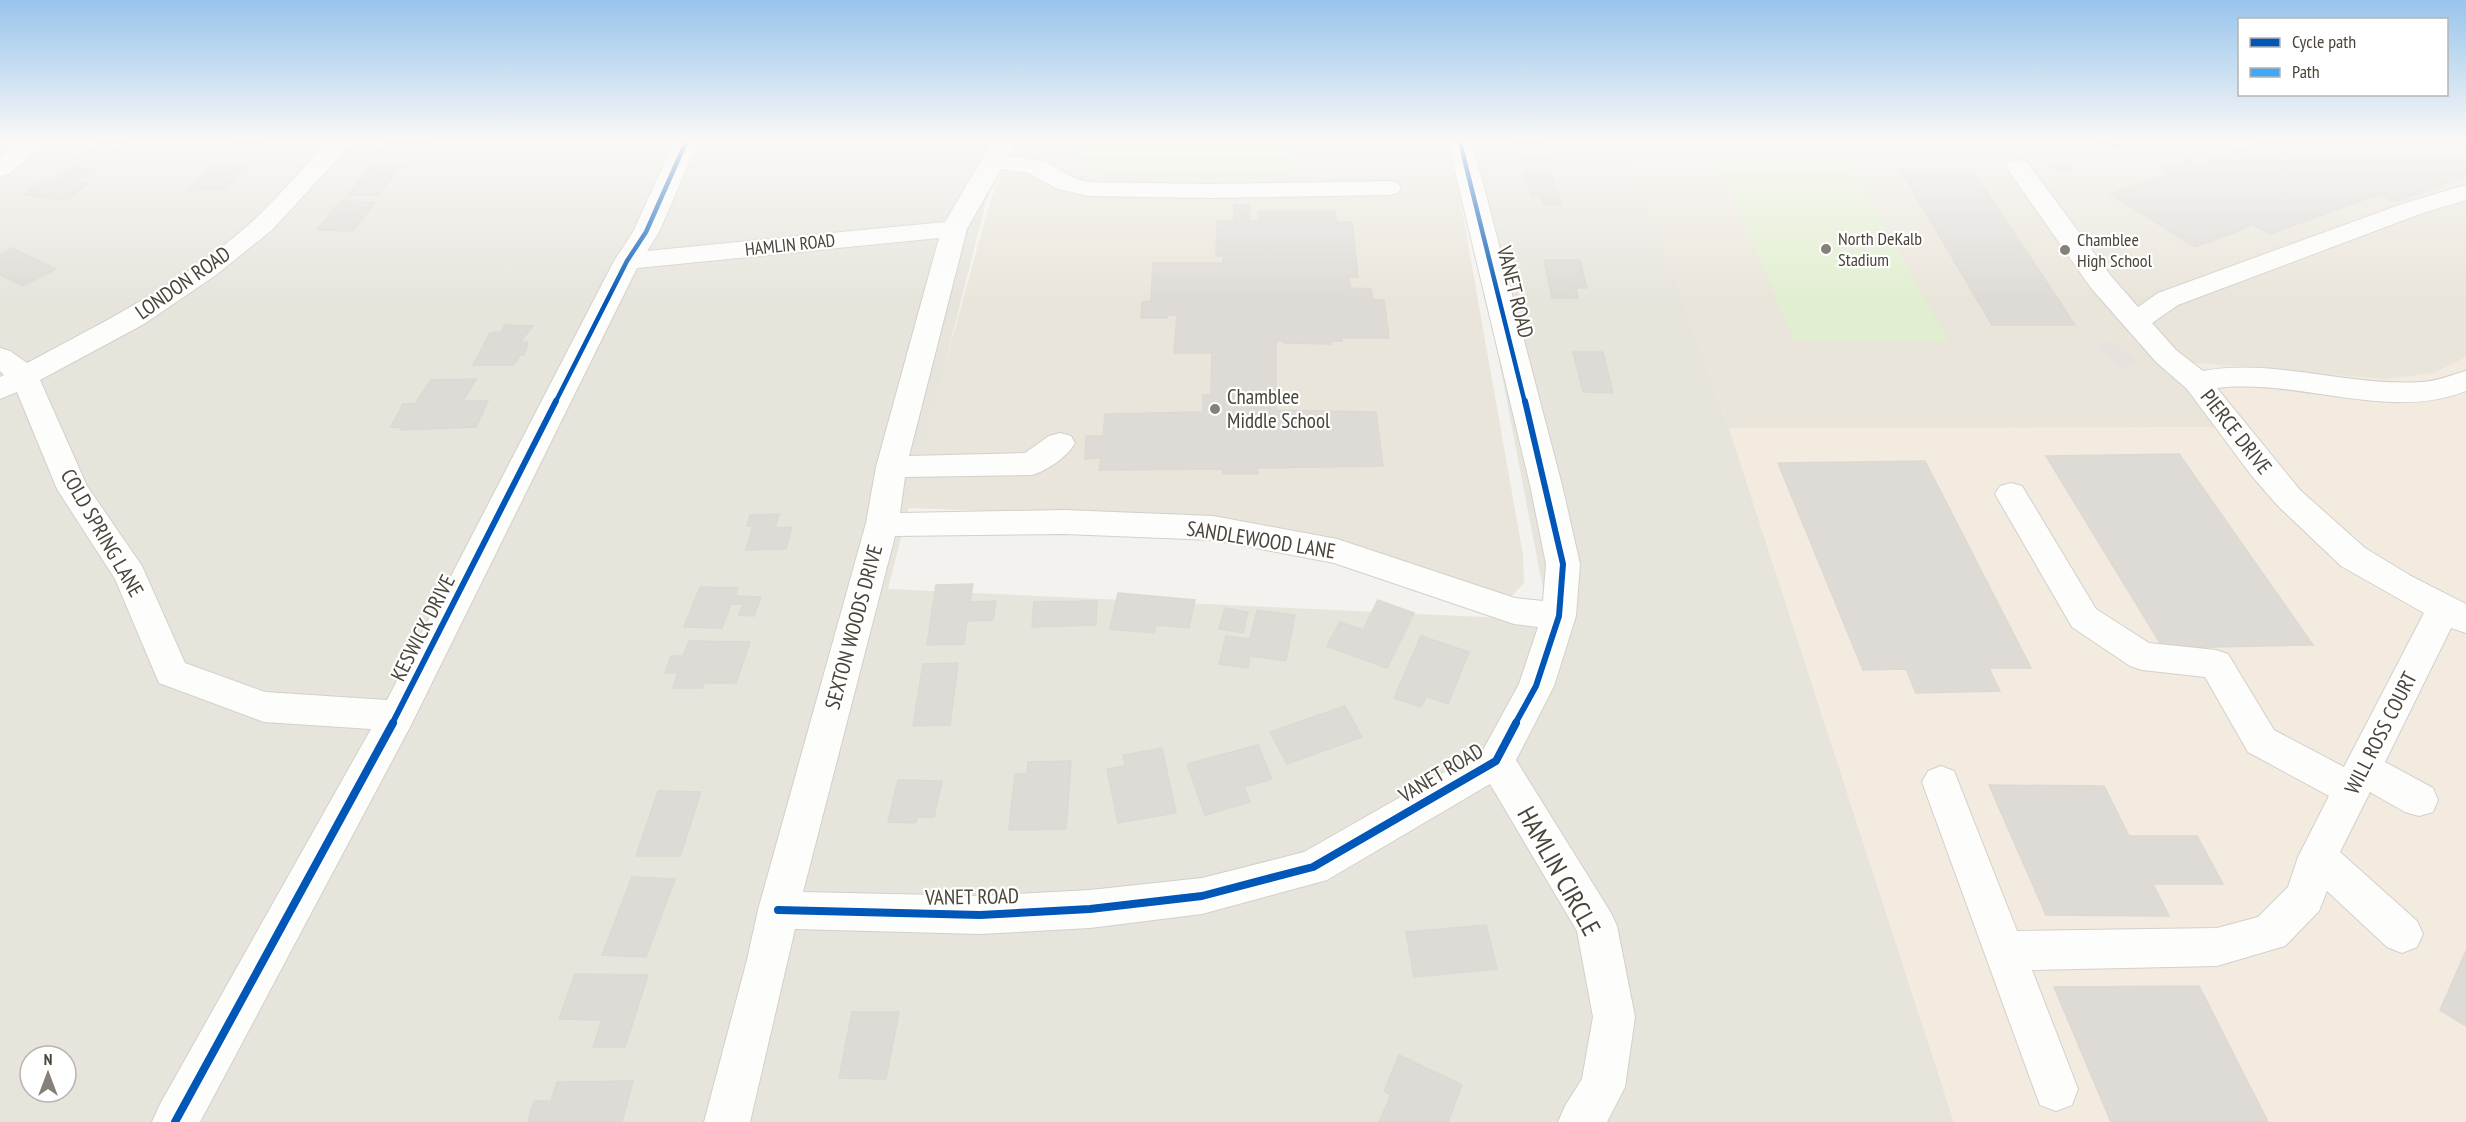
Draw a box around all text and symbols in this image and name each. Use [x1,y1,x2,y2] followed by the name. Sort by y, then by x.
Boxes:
[2238,18,2448,96] legend
[2292,30,2356,53] text: Cycle path
[2292,60,2320,83] text: Path
[1838,227,1922,271] place label: North DeKalb Stadium
[744,228,836,261] street label: HAMLIN ROAD
[2077,228,2153,272] place label: Chamblee High School
[130,240,236,325] street label: LONDON ROAD
[1491,242,1540,341] street label: VANET ROAD
[1819,242,1833,256] marker: North DeKalb Stadium
[2058,243,2072,257] marker: Chamblee High School
[1227,383,1330,434] place label: Chamblee Middle School
[2195,384,2278,480] street label: PIERCE DRIVE
[1208,402,1222,416] marker: Chamblee Middle School
[55,464,150,602] street label: COLD SPRING LANE
[1185,514,1337,565] street label: SANDLEWOOD LANE
[819,542,888,712] street label: SEXTON WOODS DRIVE
[384,570,461,686] street label: KESWICK DRIVE
[2338,667,2423,798] street label: WILL ROSS COURT
[1393,737,1488,809] street label: VANET ROAD
[1510,800,1608,941] street label: HAMLIN CIRCLE
[924,882,1019,911] street label: VANET ROAD
[18,1044,78,1104] north arrow
[44,1049,52,1069] text: N

